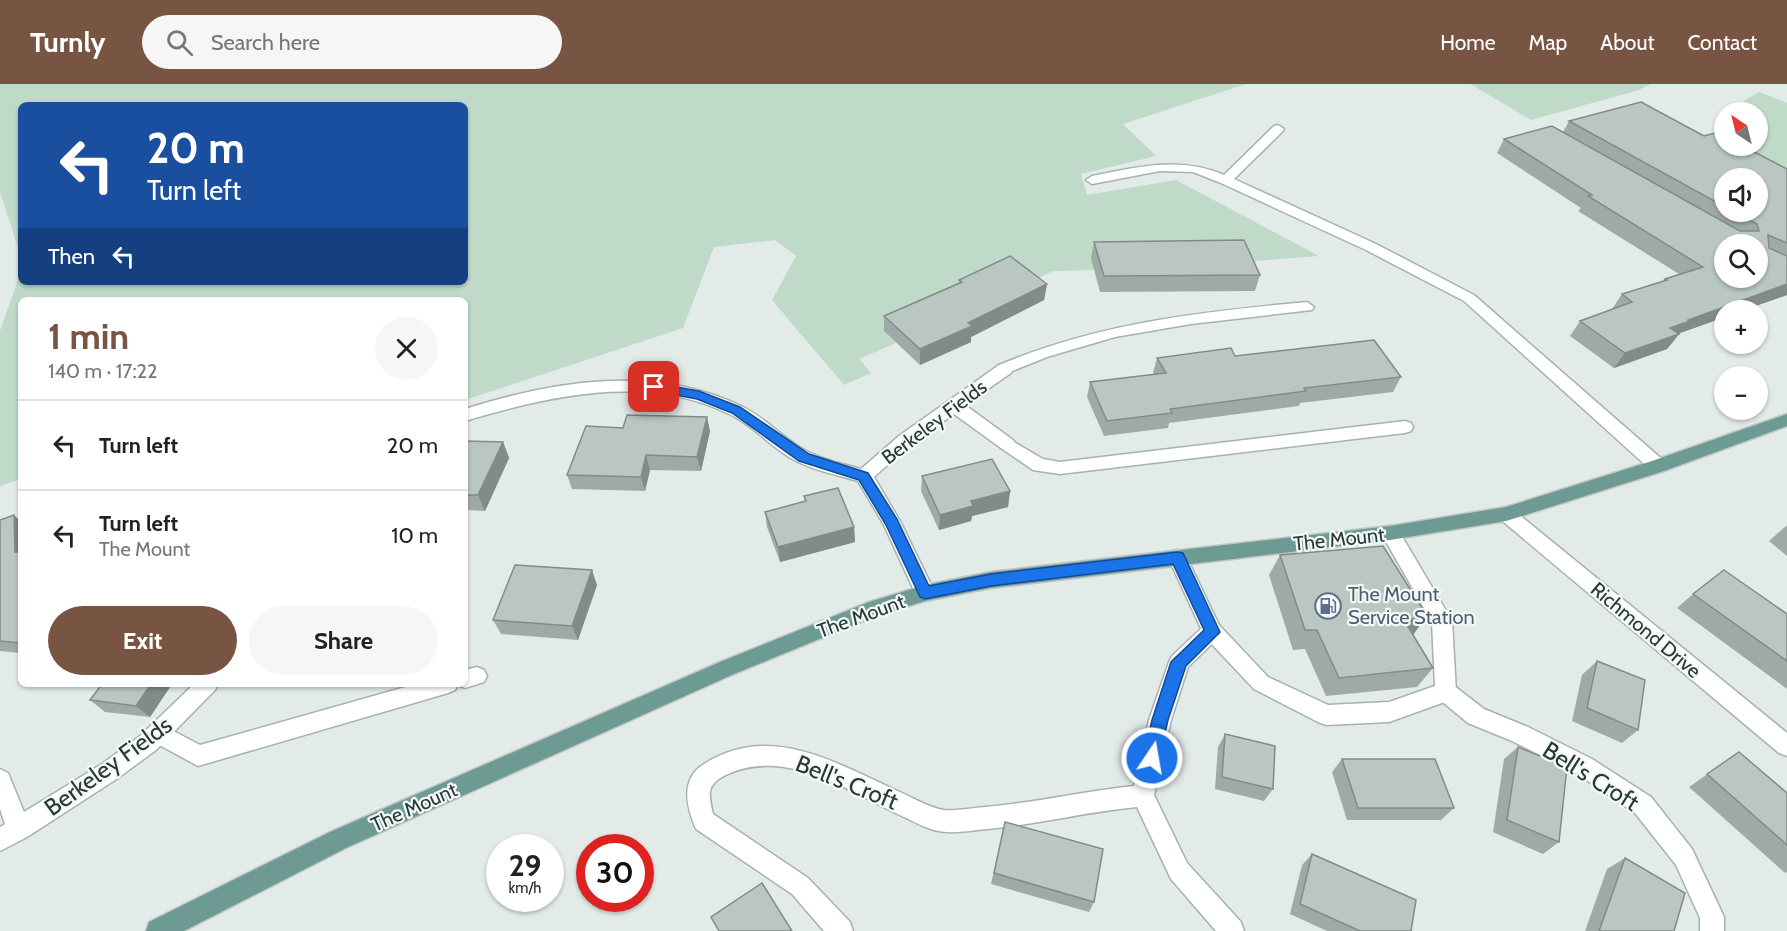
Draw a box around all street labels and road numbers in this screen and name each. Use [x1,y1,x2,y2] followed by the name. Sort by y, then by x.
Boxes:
[877,375,991,469] street label: Berkeley Fields
[1292,522,1386,556] street label: The Mount
[1586,577,1706,683] street label: Richmond Drive
[814,589,908,643] street label: The Mount
[39,710,177,822] street label: Berkeley Fields
[1538,735,1644,817] street label: Bell's Croft
[792,748,902,816] street label: Bell's Croft
[367,777,461,837] street label: The Mount

